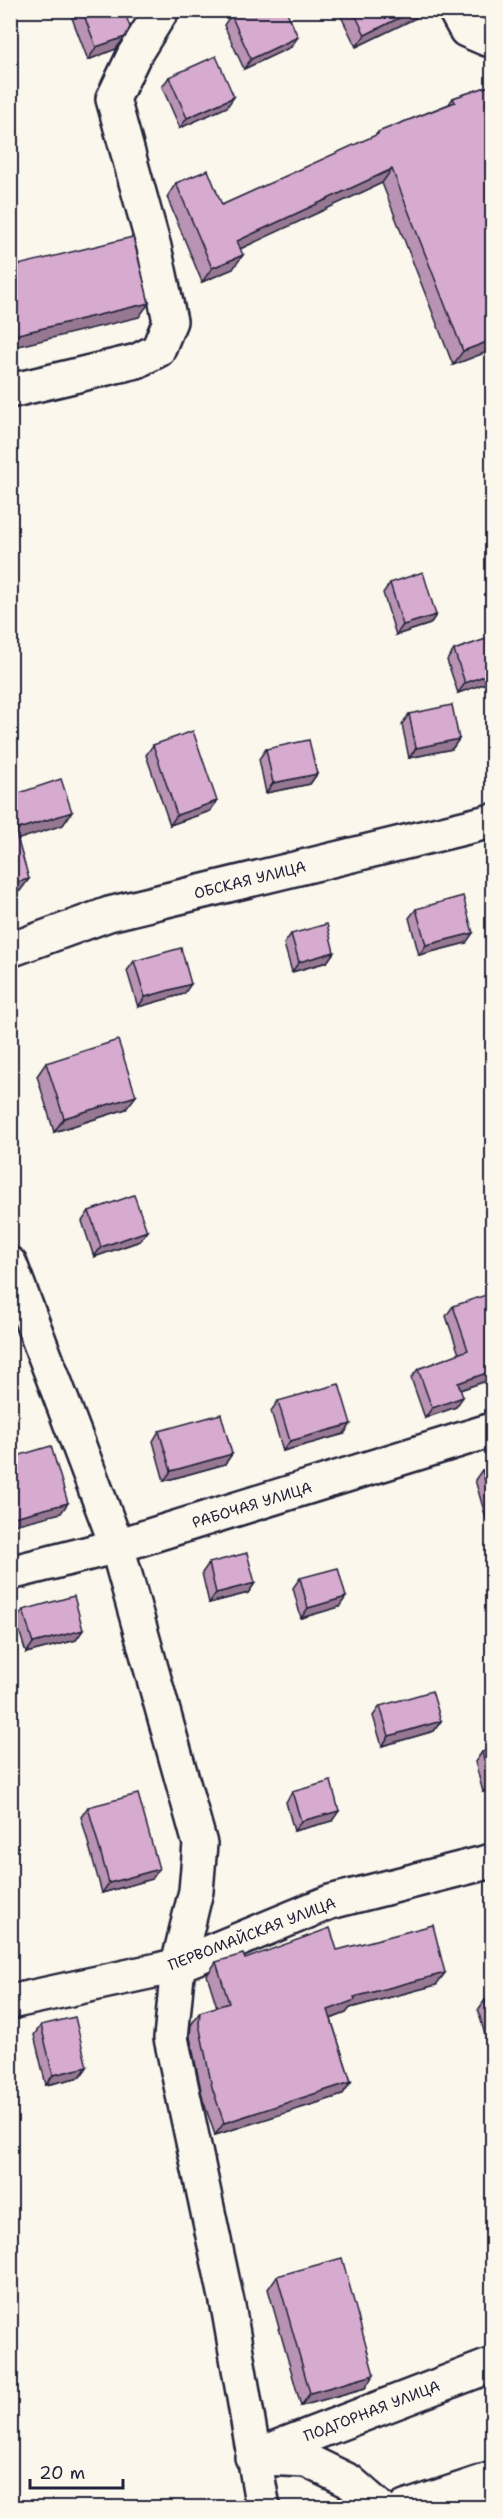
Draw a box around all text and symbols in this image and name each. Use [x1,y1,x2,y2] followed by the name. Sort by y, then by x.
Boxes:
[192,856,308,904] street label: ОБСКАЯ УЛИЦА
[190,1477,314,1533] street label: РАБОЧАЯ УЛИЦА
[165,1892,339,1975] street label: ПЕРВОМАЙСКАЯ УЛИЦА
[301,2376,443,2446] street label: ПОДГОРНАЯ УЛИЦА
[30,2452,123,2490] scale bar
[39,2461,85,2485] text: 20 m

